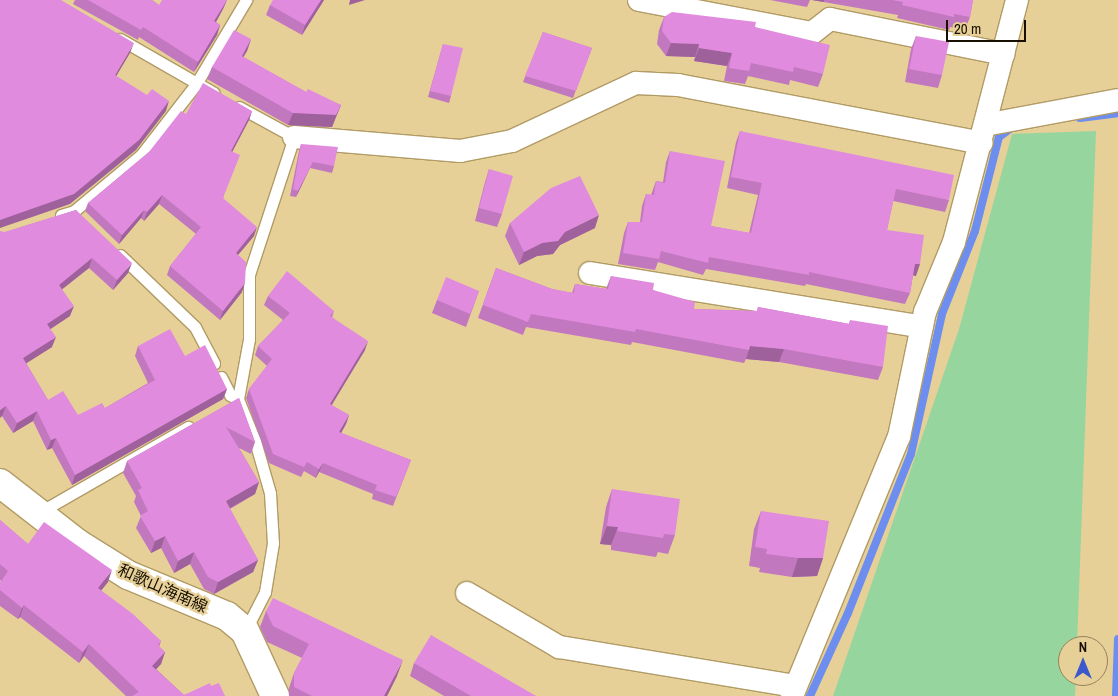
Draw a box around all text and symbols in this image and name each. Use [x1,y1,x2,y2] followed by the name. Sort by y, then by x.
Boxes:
[948,10,1028,42] scale bar
[954,18,981,39] text: 20 m
[115,560,211,616] street label: 和歌山海南線
[1058,636,1108,686] north arrow
[1079,638,1087,656] text: N

